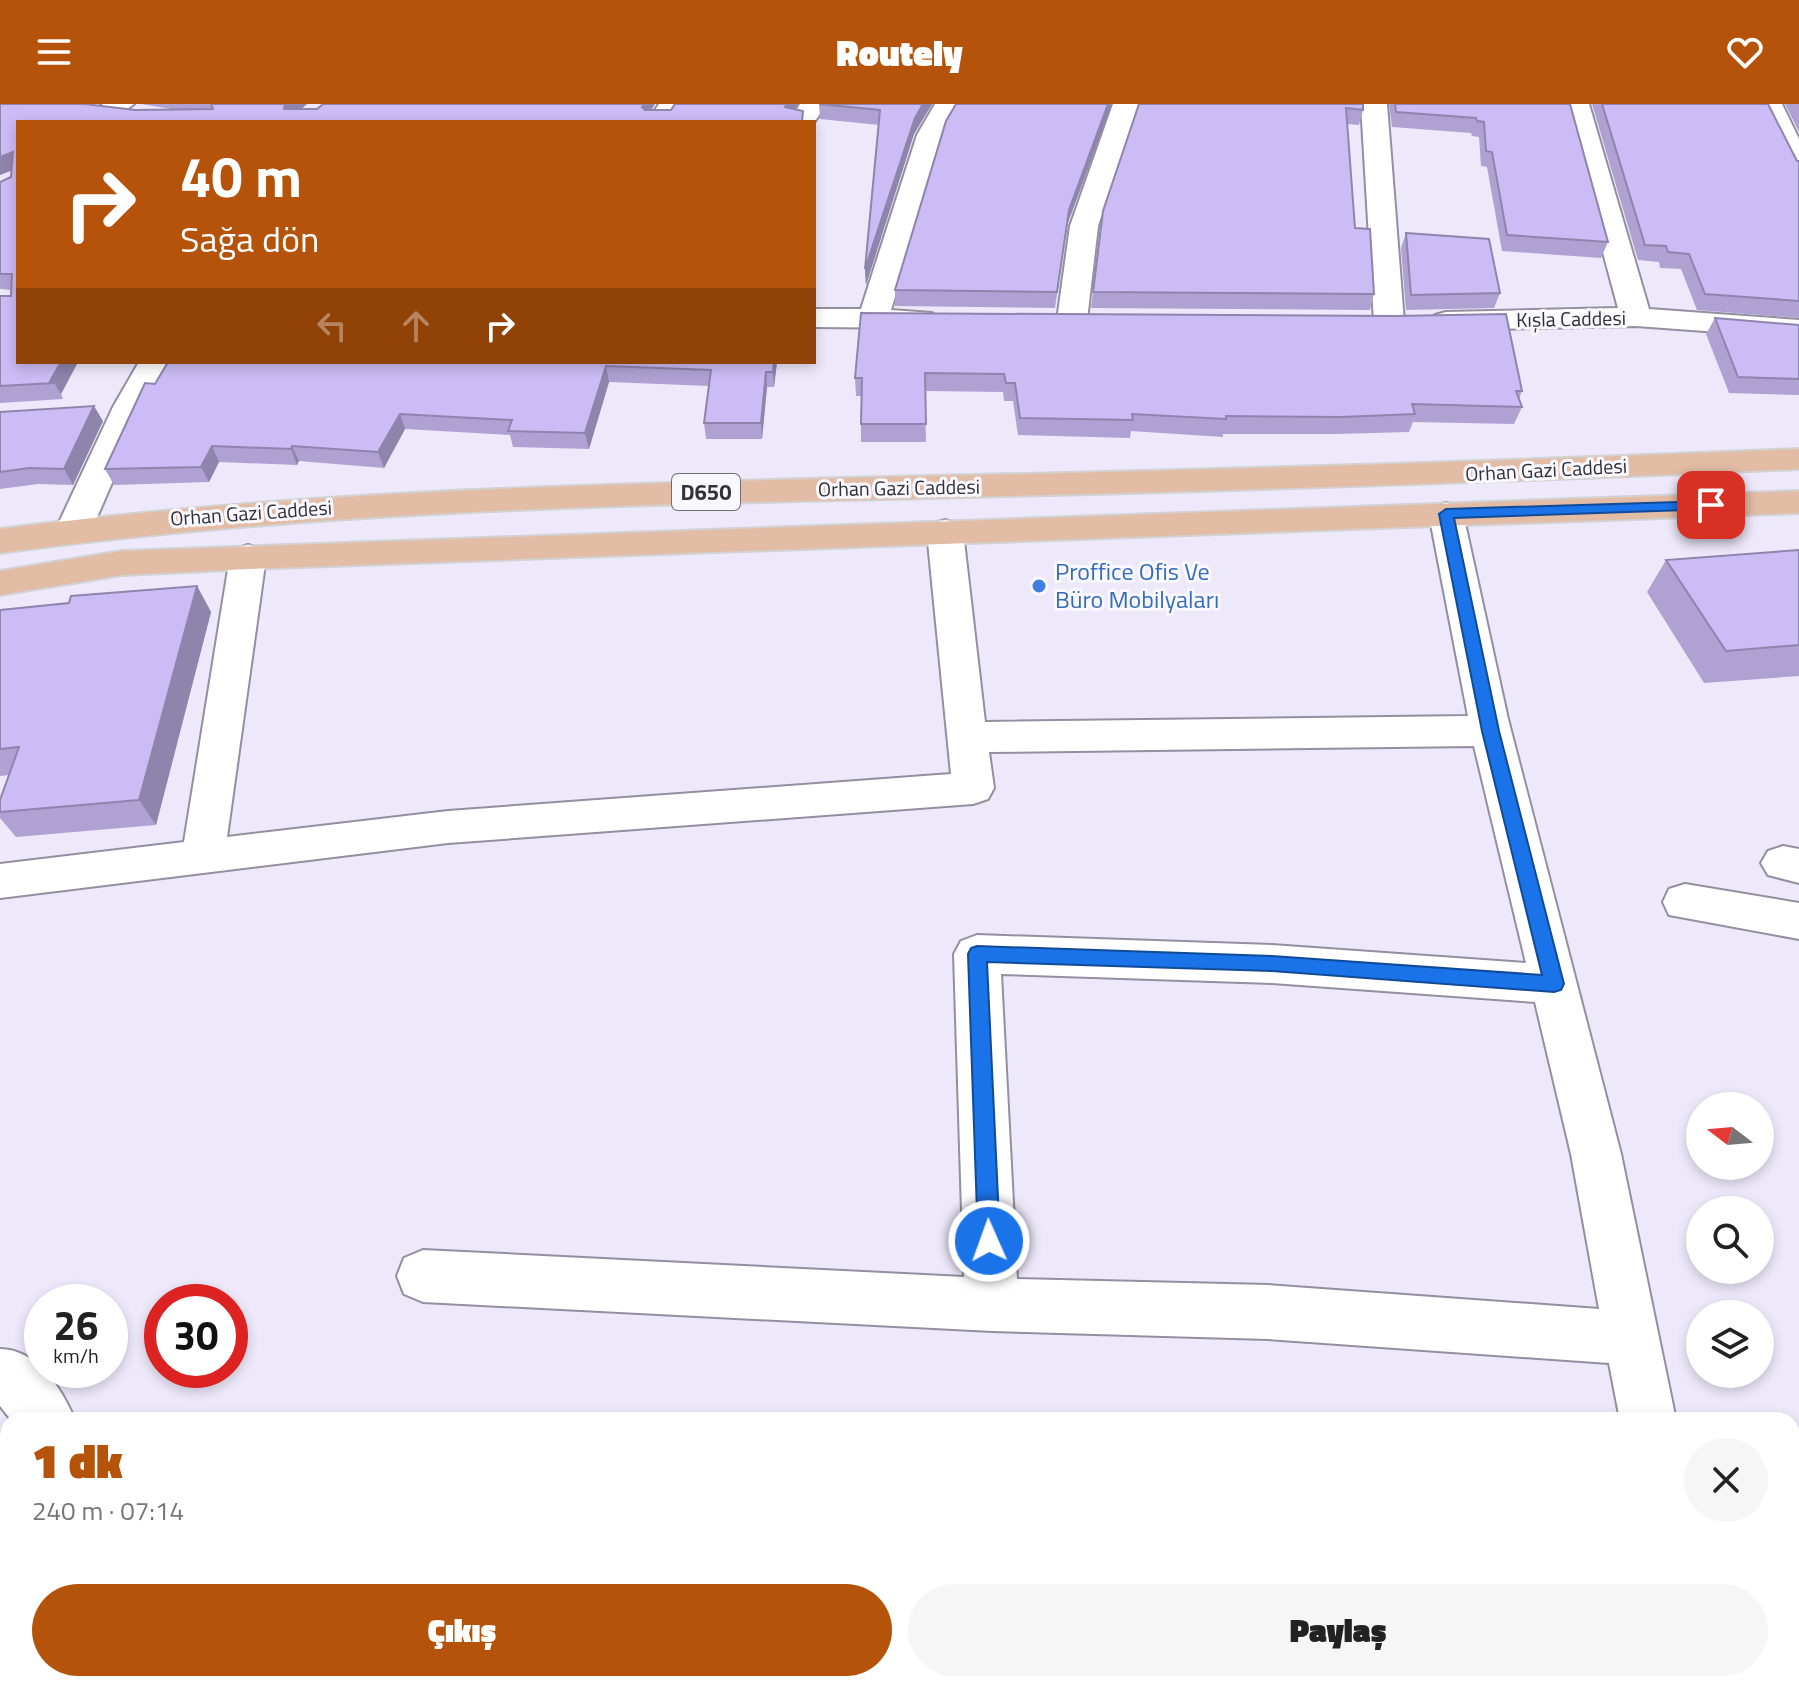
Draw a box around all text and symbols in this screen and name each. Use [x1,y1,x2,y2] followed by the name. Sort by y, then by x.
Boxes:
[836,25,963,80] text: Routely
[32,30,76,74] icon: menu
[1723,30,1767,74] icon: heart
[180,134,302,219] text: 40 m
[48,152,152,256] icon: right
[180,211,319,266] text: Sağa dön
[1516,302,1626,335] street label: Kışla Caddesi
[310,304,354,348] icon: left
[394,304,438,348] icon: ahead
[478,304,522,348] icon: right
[1464,450,1628,489] street label: Orhan Gazi Caddesi
[818,471,980,504] street label: Orhan Gazi Caddesi
[1677,471,1745,539] pin
[672,474,740,510] road number: D650
[1689,483,1733,527] icon: arrive
[169,491,333,534] street label: Orhan Gazi Caddesi
[1055,553,1219,617] place label: Proffice Ofis Ve Büro Mobilyaları
[1030,577,1048,595] marker: Proffice Ofis Ve Büro Mobilyaları
[1686,1092,1774,1180] north arrow
[1686,1092,1774,1388] map controls
[1686,1196,1774,1284] button: search
[947,1199,1031,1283] position arrow
[144,1284,248,1388] speed limit sign: 30
[54,1295,98,1356] text: 26
[1686,1300,1774,1388] button: layers
[53,1340,99,1371] text: km/h
[32,1424,123,1497] text: 1 dk
[1684,1438,1768,1522] button: close
[32,1491,184,1530] text: 240 m · 07:14
[32,1584,892,1676] button: Çıkış
[908,1584,1768,1676] button: Paylaş

